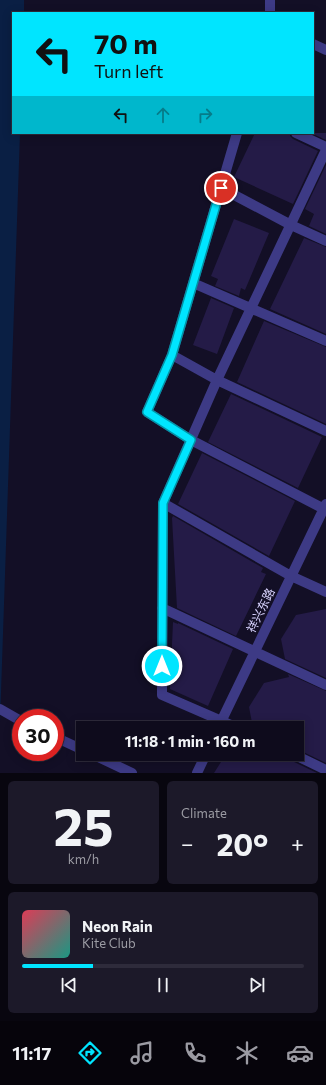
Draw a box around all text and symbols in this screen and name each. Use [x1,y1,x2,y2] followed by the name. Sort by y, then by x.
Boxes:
[94,26,158,60] text: 70 m
[28,28,80,80] icon: left
[94,60,163,82] text: Turn left
[110,104,132,126] icon: left
[152,104,174,126] icon: ahead
[194,104,216,126] icon: right
[204,171,238,205] pin
[210,177,232,199] icon: arrive
[243,585,277,635] street label: 祥兴东路
[141,645,183,687] position arrow
[12,709,64,761] speed limit sign: 30
[125,732,255,750] text: 11:18 · 1 min · 160 m
[54,793,113,857] text: 25
[181,805,227,821] text: Climate
[216,825,268,862] text: 20°
[181,830,194,857] text: −
[291,830,304,857] text: +
[68,851,99,867] text: km/h
[82,917,153,935] text: Neon Rain
[82,935,136,951] text: Kite Club
[58,974,80,996] icon: previous
[152,974,174,996] icon: pause
[246,974,268,996] icon: next
[76,1039,104,1067] icon: directions
[128,1039,156,1067] icon: music
[181,1039,209,1067] icon: phone
[233,1039,261,1067] icon: climate
[286,1039,314,1067] icon: car
[12,1042,51,1064] text: 11:17

